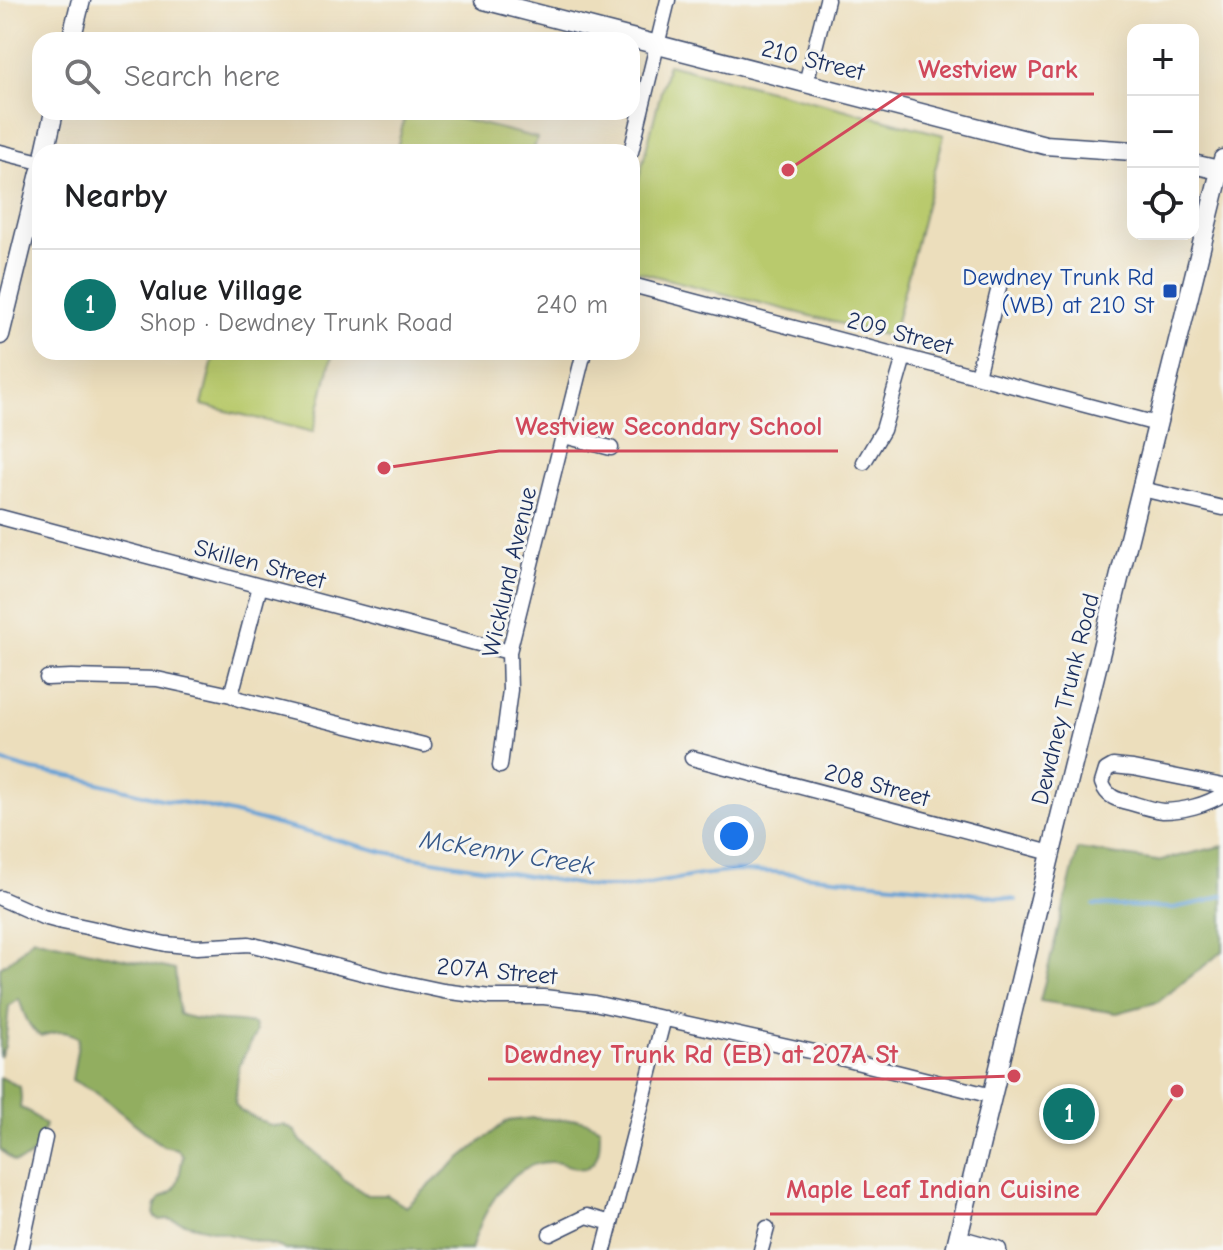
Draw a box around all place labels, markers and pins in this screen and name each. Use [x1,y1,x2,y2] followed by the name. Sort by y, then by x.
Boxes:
[902,44,1094,94] callout: Westview Park
[962,263,1155,319] place label: Dewdney Trunk Rd (WB) at 210 St
[1161,282,1179,300] marker: Dewdney Trunk Rd (WB) at 210 St
[499,401,838,451] callout: Westview Secondary School
[488,1029,914,1079] callout: Dewdney Trunk Rd (EB) at 207A St
[1043,1084,1095,1144] pin: 1
[770,1164,1096,1214] callout: Maple Leaf Indian Cuisine

